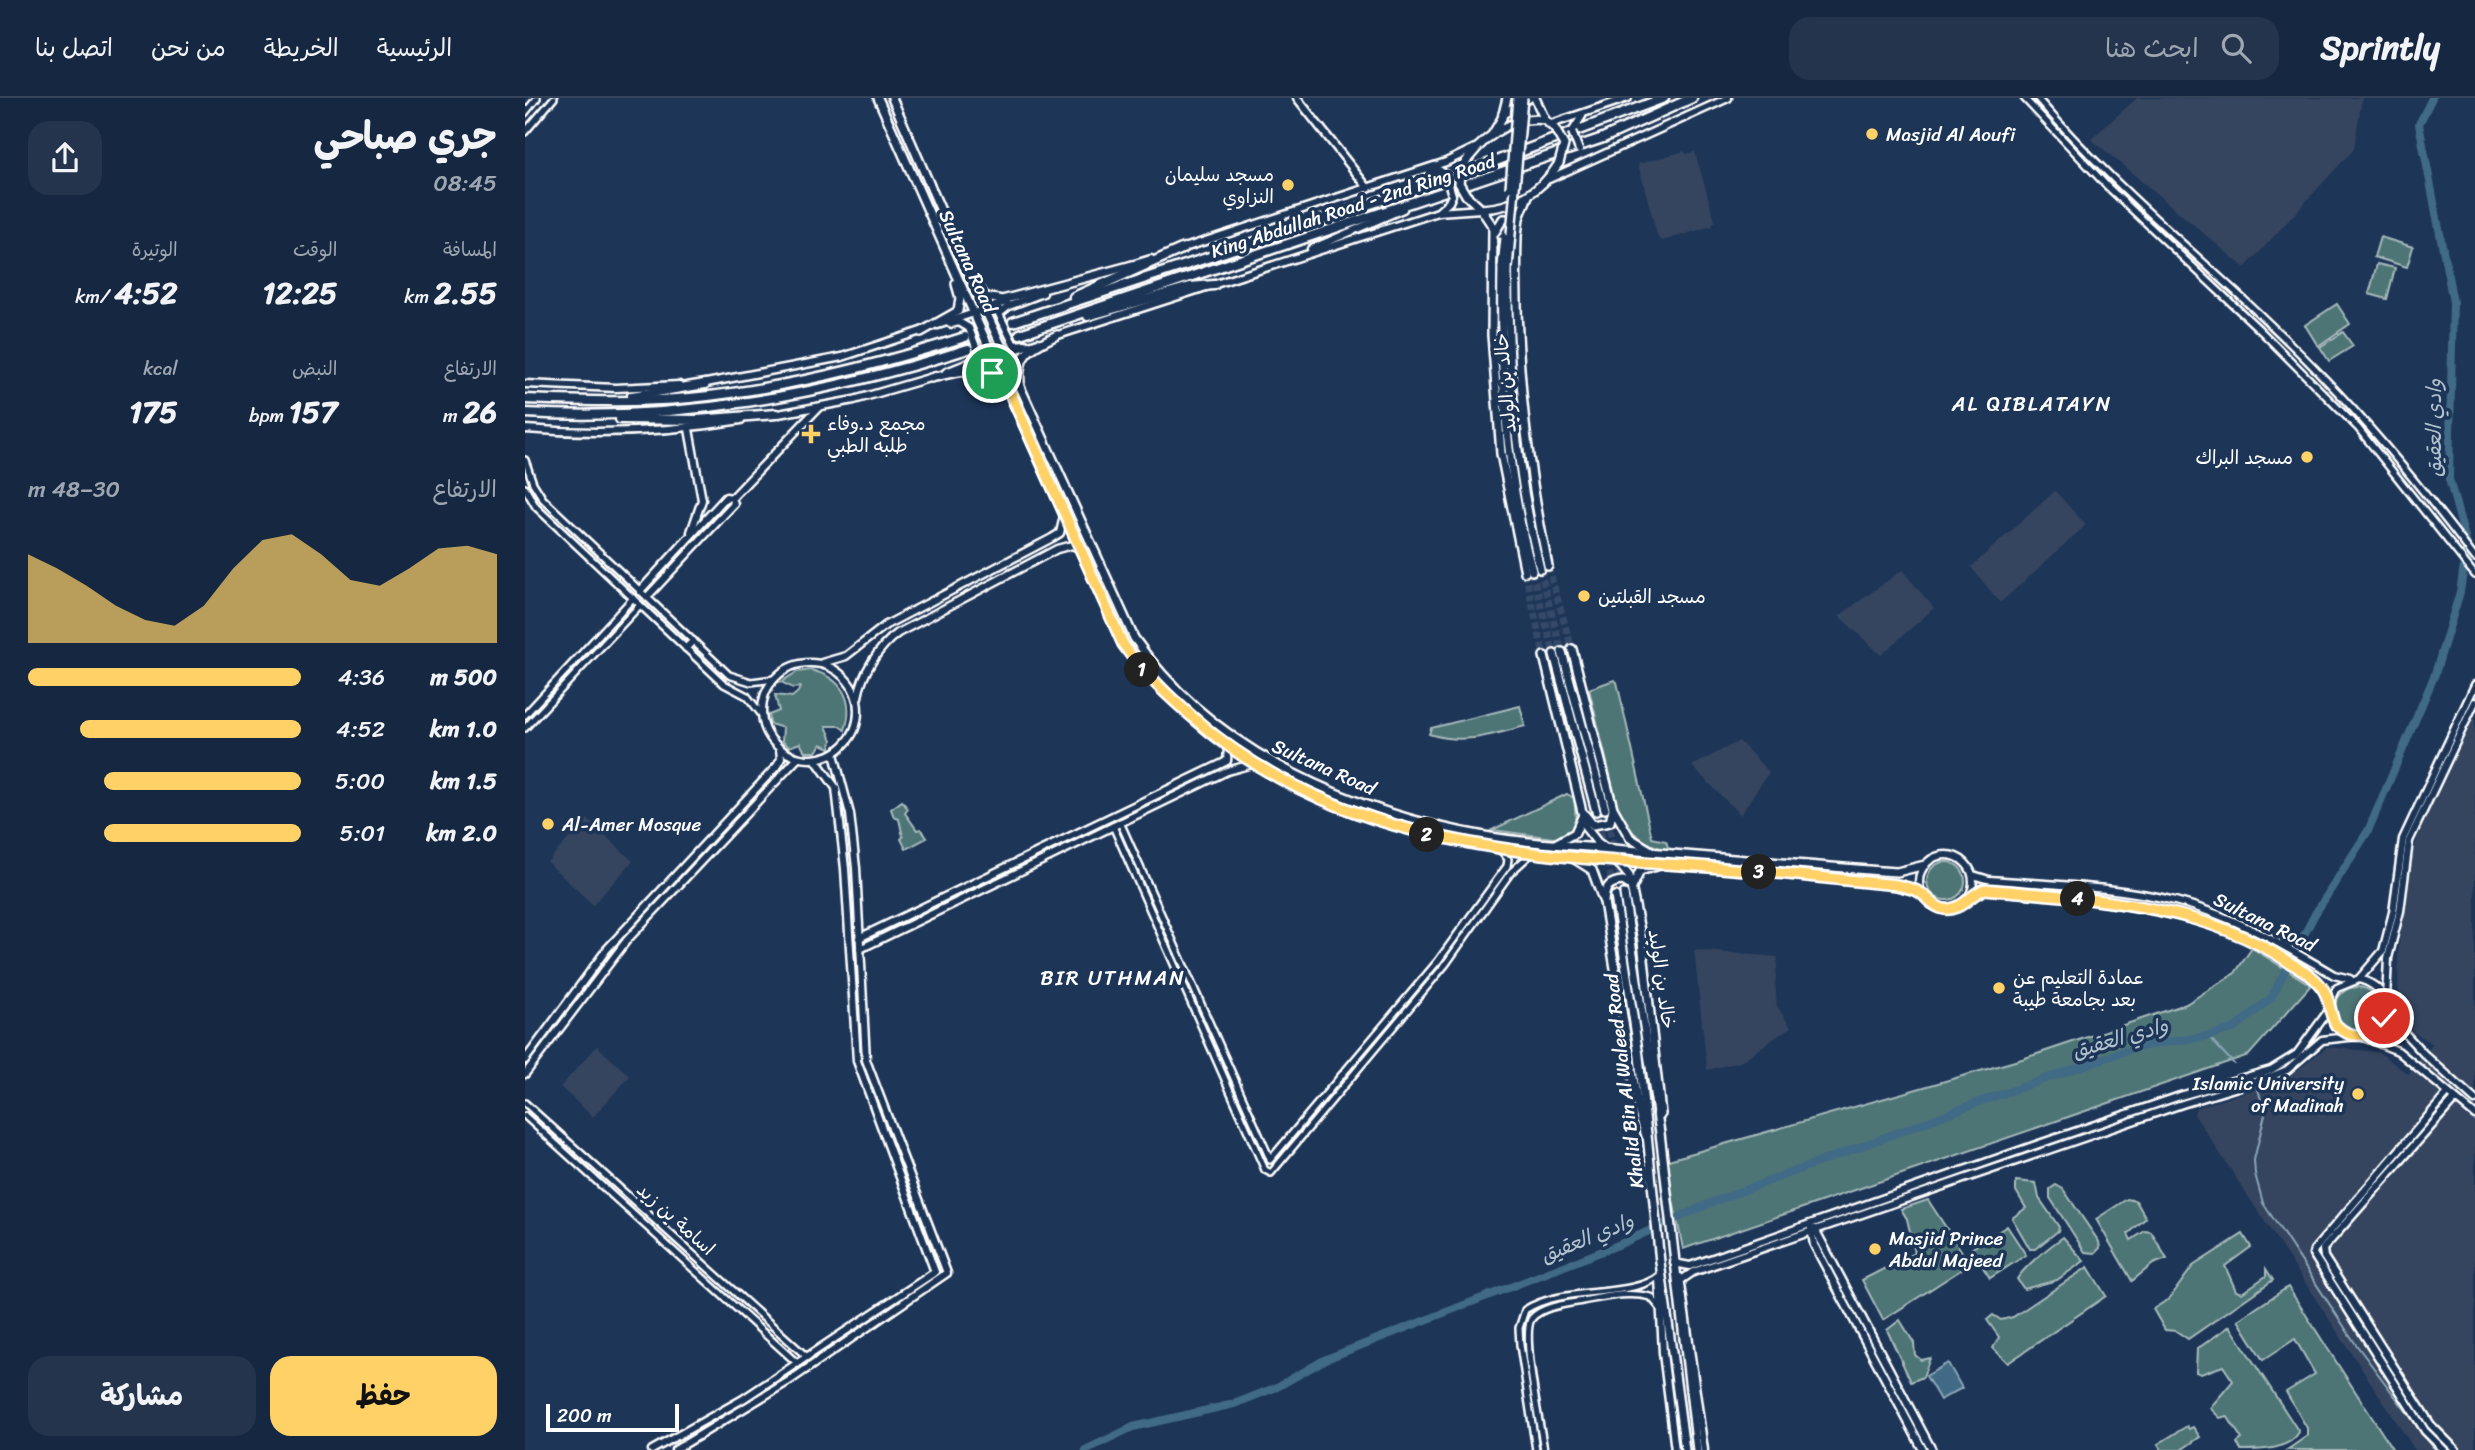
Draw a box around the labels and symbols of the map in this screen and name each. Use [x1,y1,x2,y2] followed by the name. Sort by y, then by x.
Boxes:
[1886,118,2016,151] place label: Masjid Al Aoufi
[1864,126,1880,142] marker: Masjid Al Aoufi
[1206,144,1501,268] street label: King Abdullah Road - 2nd Ring Road
[1165,158,1274,213] place label: مسجد سليمان النزاوي
[1280,177,1296,193] marker: مسجد سليمان النزاوي
[930,204,1007,320] street label: Sultana Road
[1484,332,1526,434] street label: خالد بن الوليد
[962,343,1022,403] pin
[2415,378,2453,477] water label: وادي العقيق
[1951,385,2112,423] district label: AL QIBLATAYN
[827,407,926,462] place label: مجمع د.وفاء طلبه الطبي
[801,424,821,444] marker: مجمع د.وفاء طلبه الطبي
[2195,441,2293,474] place label: مسجد البراك
[2299,449,2315,465] marker: مسجد البراك
[1598,580,1706,613] place label: مسجد القبلتين
[1576,588,1592,604] marker: مسجد القبلتين
[1125,652,1159,688] pin: 1
[1267,729,1383,805] street label: Sultana Road
[561,808,701,841] place label: Al-Amer Mosque
[540,816,556,832] marker: Al-Amer Mosque
[1409,818,1445,852] pin: 2
[1741,854,1777,890] pin: 3
[2061,882,2095,916] pin: 4
[2208,883,2324,962] street label: Sultana Road
[1639,927,1685,1031] street label: خالد بن الوليد
[1040,959,1186,997] district label: BIR UTHMAN
[2013,961,2145,1016] place label: عمادة التعليم عن بعد بجامعة طيبة
[1594,971,1654,1190] street label: Khalid Bin Al Waleed Road
[1991,980,2007,996] marker: عمادة التعليم عن بعد بجامعة طيبة
[2354,988,2414,1048] pin
[2067,1006,2173,1070] water label: وادي العقيق
[2192,1067,2344,1122] place label: Islamic University of Madinah
[2350,1086,2366,1102] marker: Islamic University of Madinah
[629,1174,723,1264] street label: اسامة بن زید
[1534,1202,1640,1274] water label: وادي العقيق
[1888,1222,2004,1277] place label: Masjid Prince Abdul Majeed
[1867,1241,1883,1257] marker: Masjid Prince Abdul Majeed
[546,1401,679,1433] scale bar

